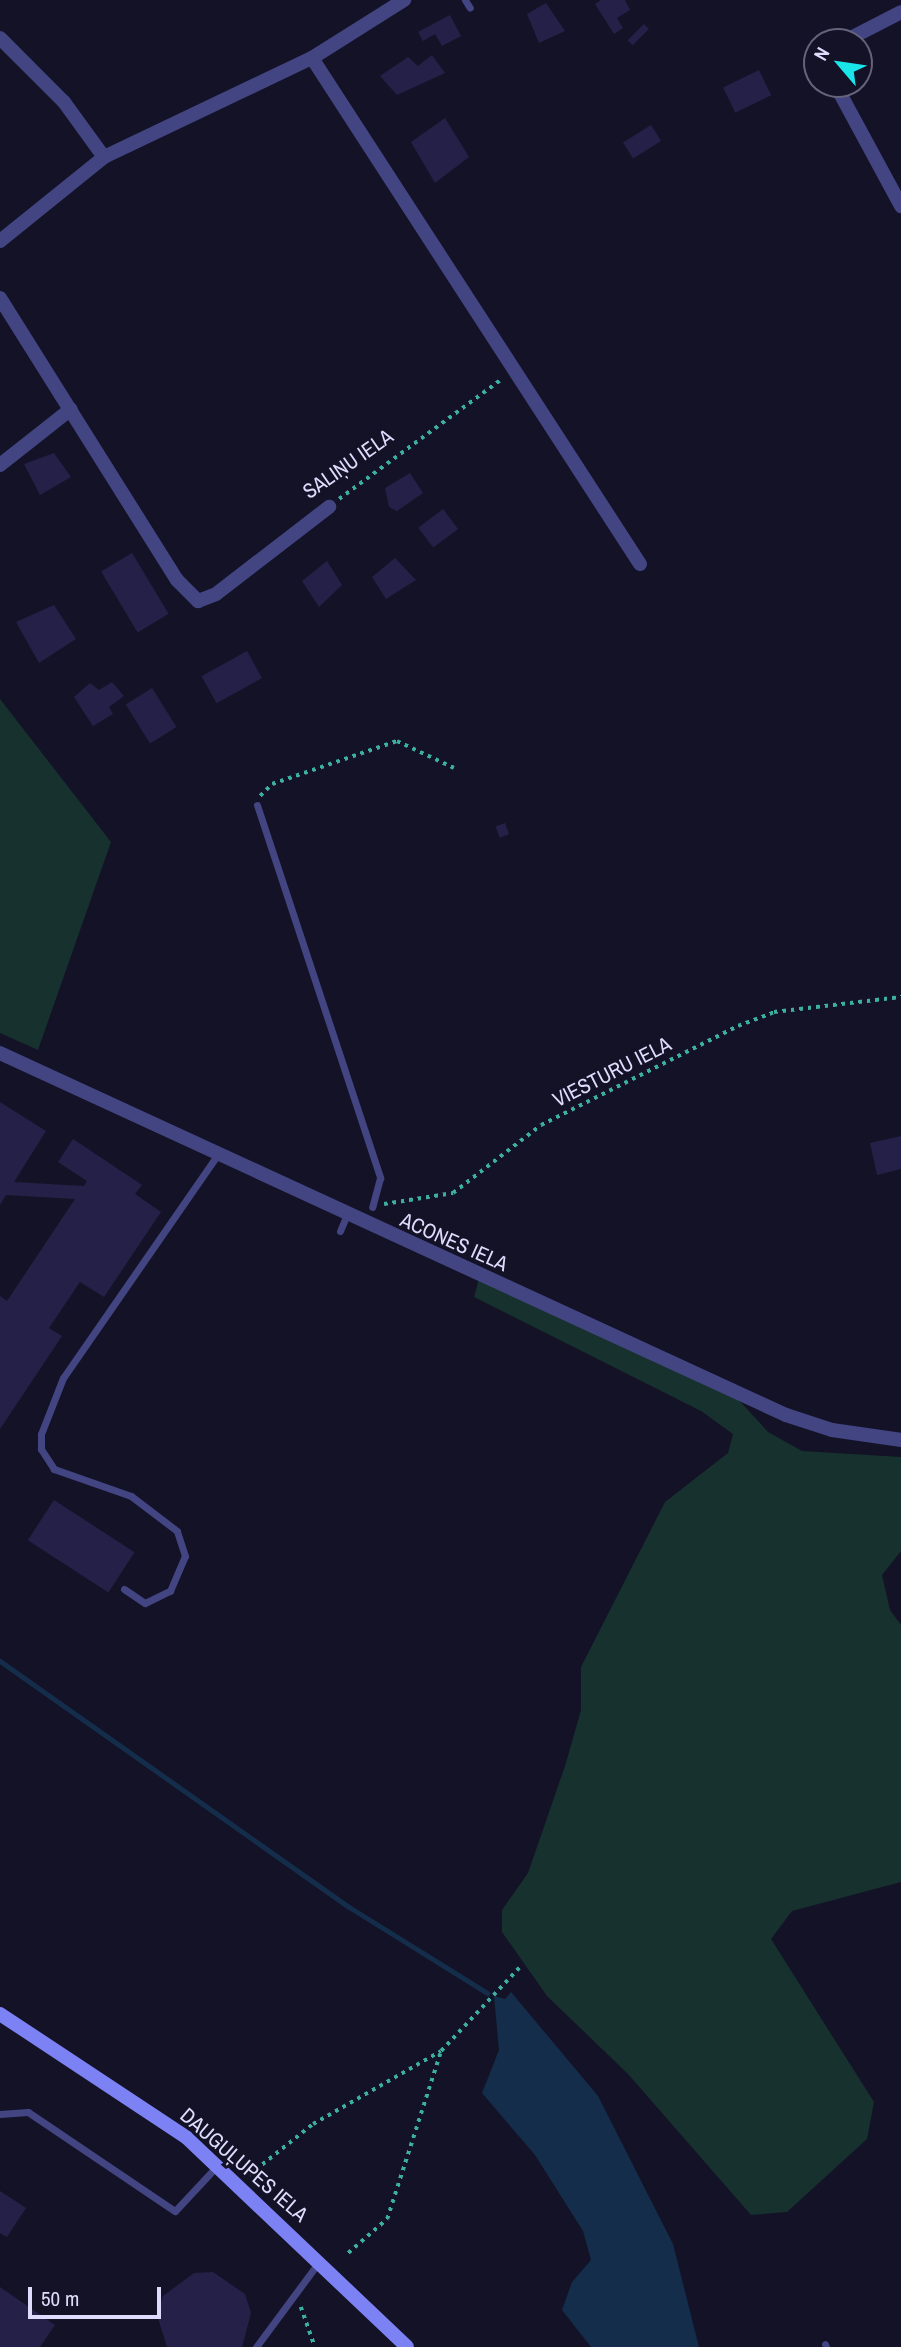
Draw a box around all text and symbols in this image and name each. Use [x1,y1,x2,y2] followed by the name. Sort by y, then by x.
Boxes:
[803,28,873,98] north arrow
[807,43,835,65] text: N
[298,424,398,504] street label: SALIŅU IELA
[549,1031,675,1113] street label: VIESTURU IELA
[396,1207,512,1277] street label: ACONES IELA
[175,2103,313,2227] street label: DAUGUĻUPES IELA
[32,2274,164,2318] scale bar
[41,2284,79,2313] text: 50 m

